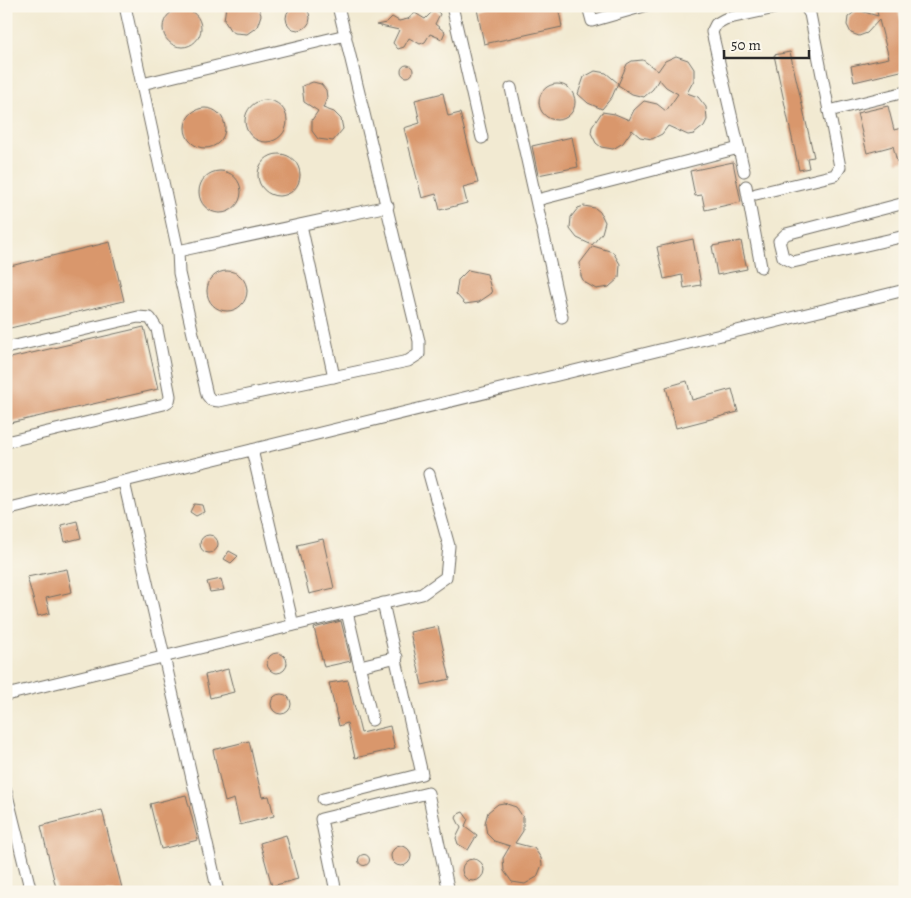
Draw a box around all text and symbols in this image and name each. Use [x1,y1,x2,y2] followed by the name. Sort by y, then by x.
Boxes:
[724,28,808,60] scale bar
[731,35,761,55] text: 50 m

